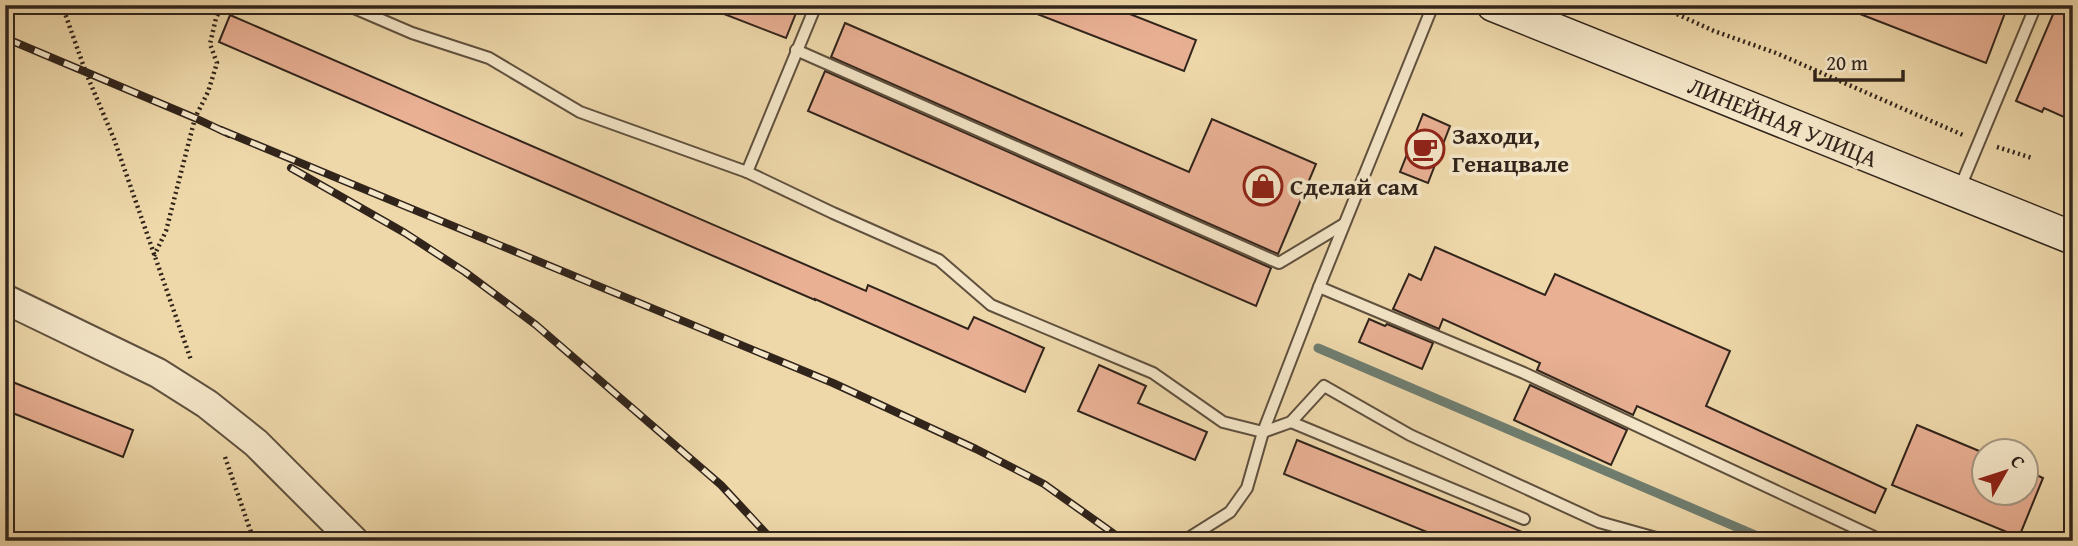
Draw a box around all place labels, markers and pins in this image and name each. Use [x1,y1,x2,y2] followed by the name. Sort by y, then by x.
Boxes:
[1452,118,1569,181] place label: Заходи, Генацвале
[1404,128,1446,170] cafe icon: Заходи, Генацвале
[1242,165,1284,207] shop icon: Сделай сам
[1290,169,1418,204] place label: Сделай сам

